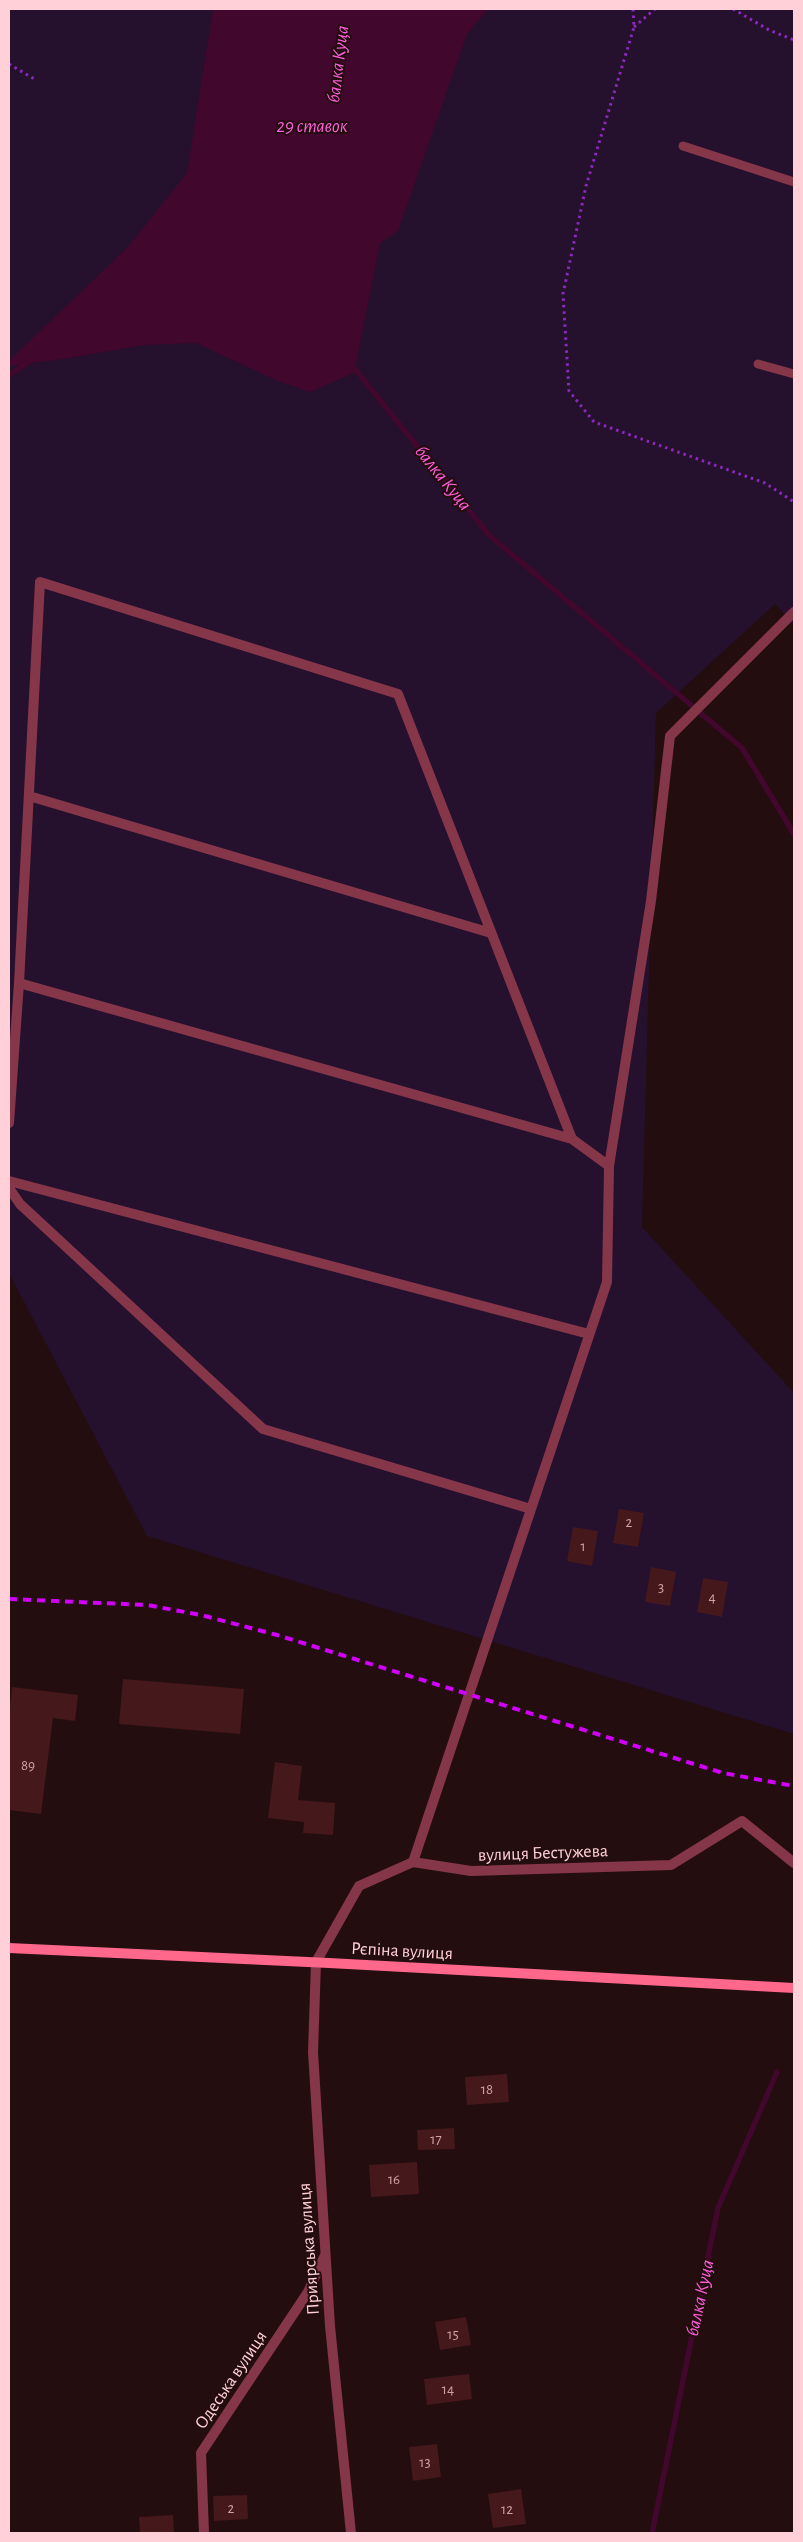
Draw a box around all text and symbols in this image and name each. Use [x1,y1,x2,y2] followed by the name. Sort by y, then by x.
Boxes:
[322,24,354,104] water label: балка Куца
[276,115,348,137] water label: 29 ставок
[410,441,476,515] water label: балка Куца
[626,1513,632,1531] house number: 2
[580,1537,586,1555] house number: 1
[658,1578,664,1596] house number: 3
[708,1588,716,1606] house number: 4
[21,1756,35,1774] house number: 89
[478,1840,608,1866] street label: вулиця Бестужева
[351,1938,453,1964] street label: Рєпіна вулиця
[481,2080,493,2098] house number: 18
[430,2130,442,2148] house number: 17
[388,2170,400,2188] house number: 16
[294,2182,324,2316] street label: Приярська вулиця
[681,2258,719,2338] water label: балка Куца
[447,2325,459,2343] house number: 15
[190,2327,272,2433] street label: Одеська вулиця
[442,2380,454,2398] house number: 14
[419,2453,431,2471] house number: 13
[228,2499,234,2517] house number: 2
[501,2500,513,2518] house number: 12

